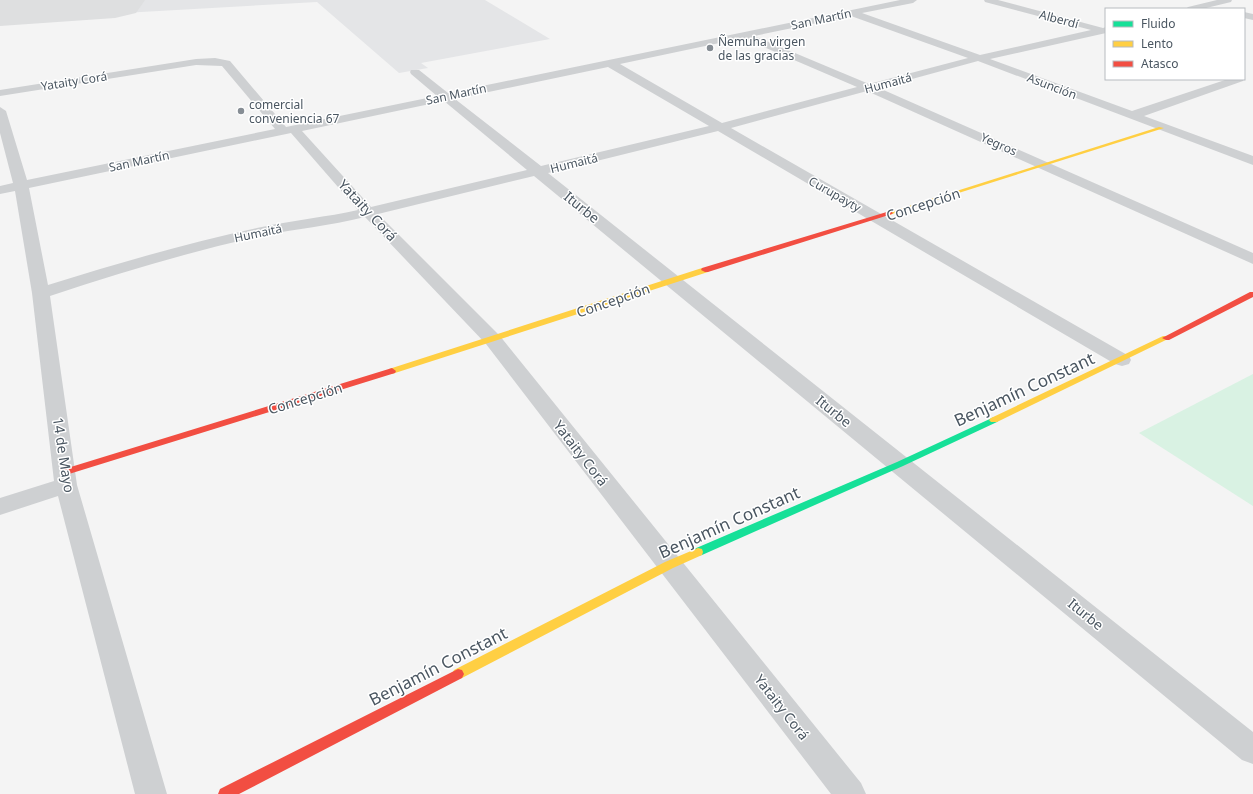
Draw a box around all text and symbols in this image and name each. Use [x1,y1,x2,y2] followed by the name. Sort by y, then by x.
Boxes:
[789,4,853,34] street label: San Martín
[1037,6,1081,33] street label: Alberdí
[1105,8,1245,80] legend
[1141,15,1175,32] text: Fluido
[718,33,805,64] place label: Ñemuha virgen de las gracias
[1141,35,1173,52] text: Lento
[705,43,715,53] marker: Ñemuha virgen de las gracias
[1141,55,1179,72] text: Atasco
[40,67,108,95] street label: Yataity Corá
[862,69,914,97] street label: Humaitá
[1025,69,1079,103] street label: Asunción
[424,79,488,109] street label: San Martín
[249,96,340,127] place label: comercial conveniencia 67
[236,106,246,116] marker: comercial conveniencia 67
[978,128,1020,160] street label: Yegros
[107,146,171,176] street label: San Martín
[548,149,600,177] street label: Humaitá
[806,172,865,216] street label: Curupayty
[334,175,402,245] street label: Yataity Corá
[884,183,962,225] street label: Concepción
[560,187,604,227] street label: Iturbe
[233,220,283,246] street label: Humaitá
[574,279,652,321] street label: Concepción
[950,346,1098,432] street label: Benjamín Constant
[266,378,344,418] street label: Concepción
[812,391,856,431] street label: Iturbe
[49,416,79,494] street label: 14 de Mayo
[549,416,613,490] street label: Yataity Corá
[655,481,803,563] street label: Benjamín Constant
[1064,594,1108,634] street label: Iturbe
[365,621,511,711] street label: Benjamín Constant
[750,670,814,744] street label: Yataity Corá

